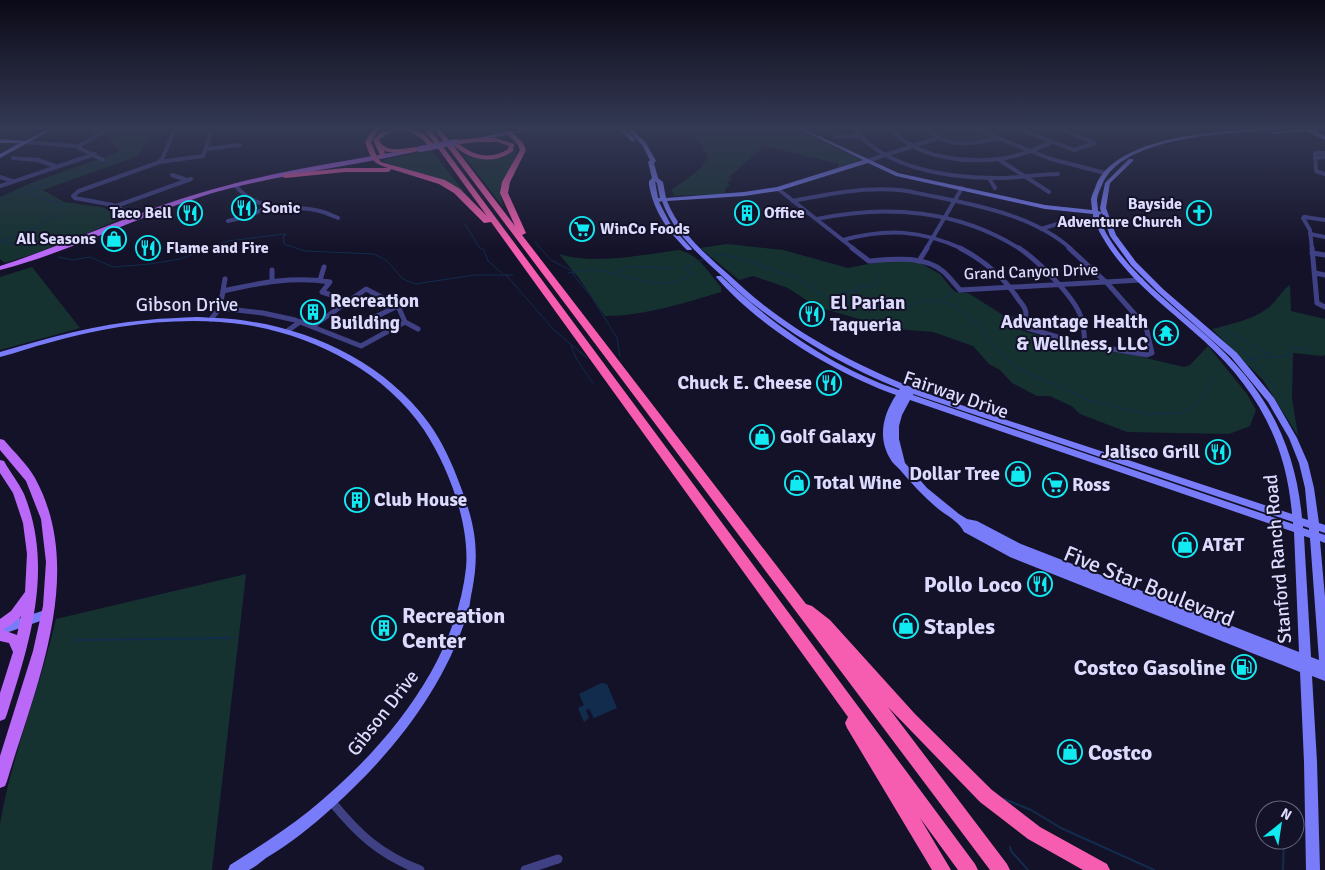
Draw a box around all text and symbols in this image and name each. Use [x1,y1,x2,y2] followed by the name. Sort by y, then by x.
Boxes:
[1057,194,1182,232] place label: Bayside Adventure Church
[231,195,257,221] restaurant icon: Sonic
[262,198,301,218] place label: Sonic
[177,200,203,226] restaurant icon: Taco Bell
[734,200,760,226] building icon: Office
[1186,200,1212,226] church icon: Bayside Adventure Church
[110,203,172,223] place label: Taco Bell
[764,203,805,223] place label: Office
[569,216,595,242] supermarket icon: WinCo Foods
[600,219,690,239] place label: WinCo Foods
[101,226,127,252] shop icon: All Seasons
[16,229,96,249] place label: All Seasons
[135,235,161,261] restaurant icon: Flame and Fire
[166,238,269,258] place label: Flame and Fire
[963,260,1099,284] street label: Grand Canyon Drive
[330,289,419,335] place label: Recreation Building
[830,291,905,337] place label: El Parian Taqueria
[136,293,238,317] street label: Gibson Drive
[300,299,326,325] building icon: Recreation Building
[799,301,825,327] restaurant icon: El Parian Taqueria
[1001,310,1148,356] place label: Advantage Health & Wellness, LLC
[1153,320,1179,346] temple icon: Advantage Health & Wellness, LLC
[900,366,1012,424] street label: Fairway Drive
[816,370,842,396] restaurant icon: Chuck E. Cheese
[677,371,812,395] place label: Chuck E. Cheese
[749,424,775,450] shop icon: Golf Galaxy
[780,425,876,449] place label: Golf Galaxy
[1205,439,1231,465] restaurant icon: Jalisco Grill
[1101,440,1200,464] place label: Jalisco Grill
[1005,461,1031,487] shop icon: Dollar Tree
[909,462,1000,486] place label: Dollar Tree
[784,470,810,496] shop icon: Total Wine
[814,471,902,495] place label: Total Wine
[1042,472,1068,498] supermarket icon: Ross
[1072,473,1110,497] place label: Ross
[1259,473,1297,645] street label: Stanford Ranch Road
[344,487,370,513] building icon: Club House
[374,488,467,512] place label: Club House
[1172,532,1198,558] shop icon: AT&T
[1202,533,1245,557] place label: AT&T
[1060,540,1238,632] street label: Five Star Boulevard
[924,571,1022,598] place label: Pollo Loco
[1027,571,1053,597] restaurant icon: Pollo Loco
[402,602,505,654] place label: Recreation Center
[893,613,919,639] shop icon: Staples
[924,613,995,640] place label: Staples
[371,615,397,641] building icon: Recreation Center
[1074,654,1226,681] place label: Costco Gasoline
[1231,654,1257,680] fuel station icon: Costco Gasoline
[342,665,424,761] street label: Gibson Drive
[1057,739,1083,765] shop icon: Costco
[1088,739,1152,766] place label: Costco
[1255,800,1305,850] north arrow
[1278,804,1295,824] text: N

